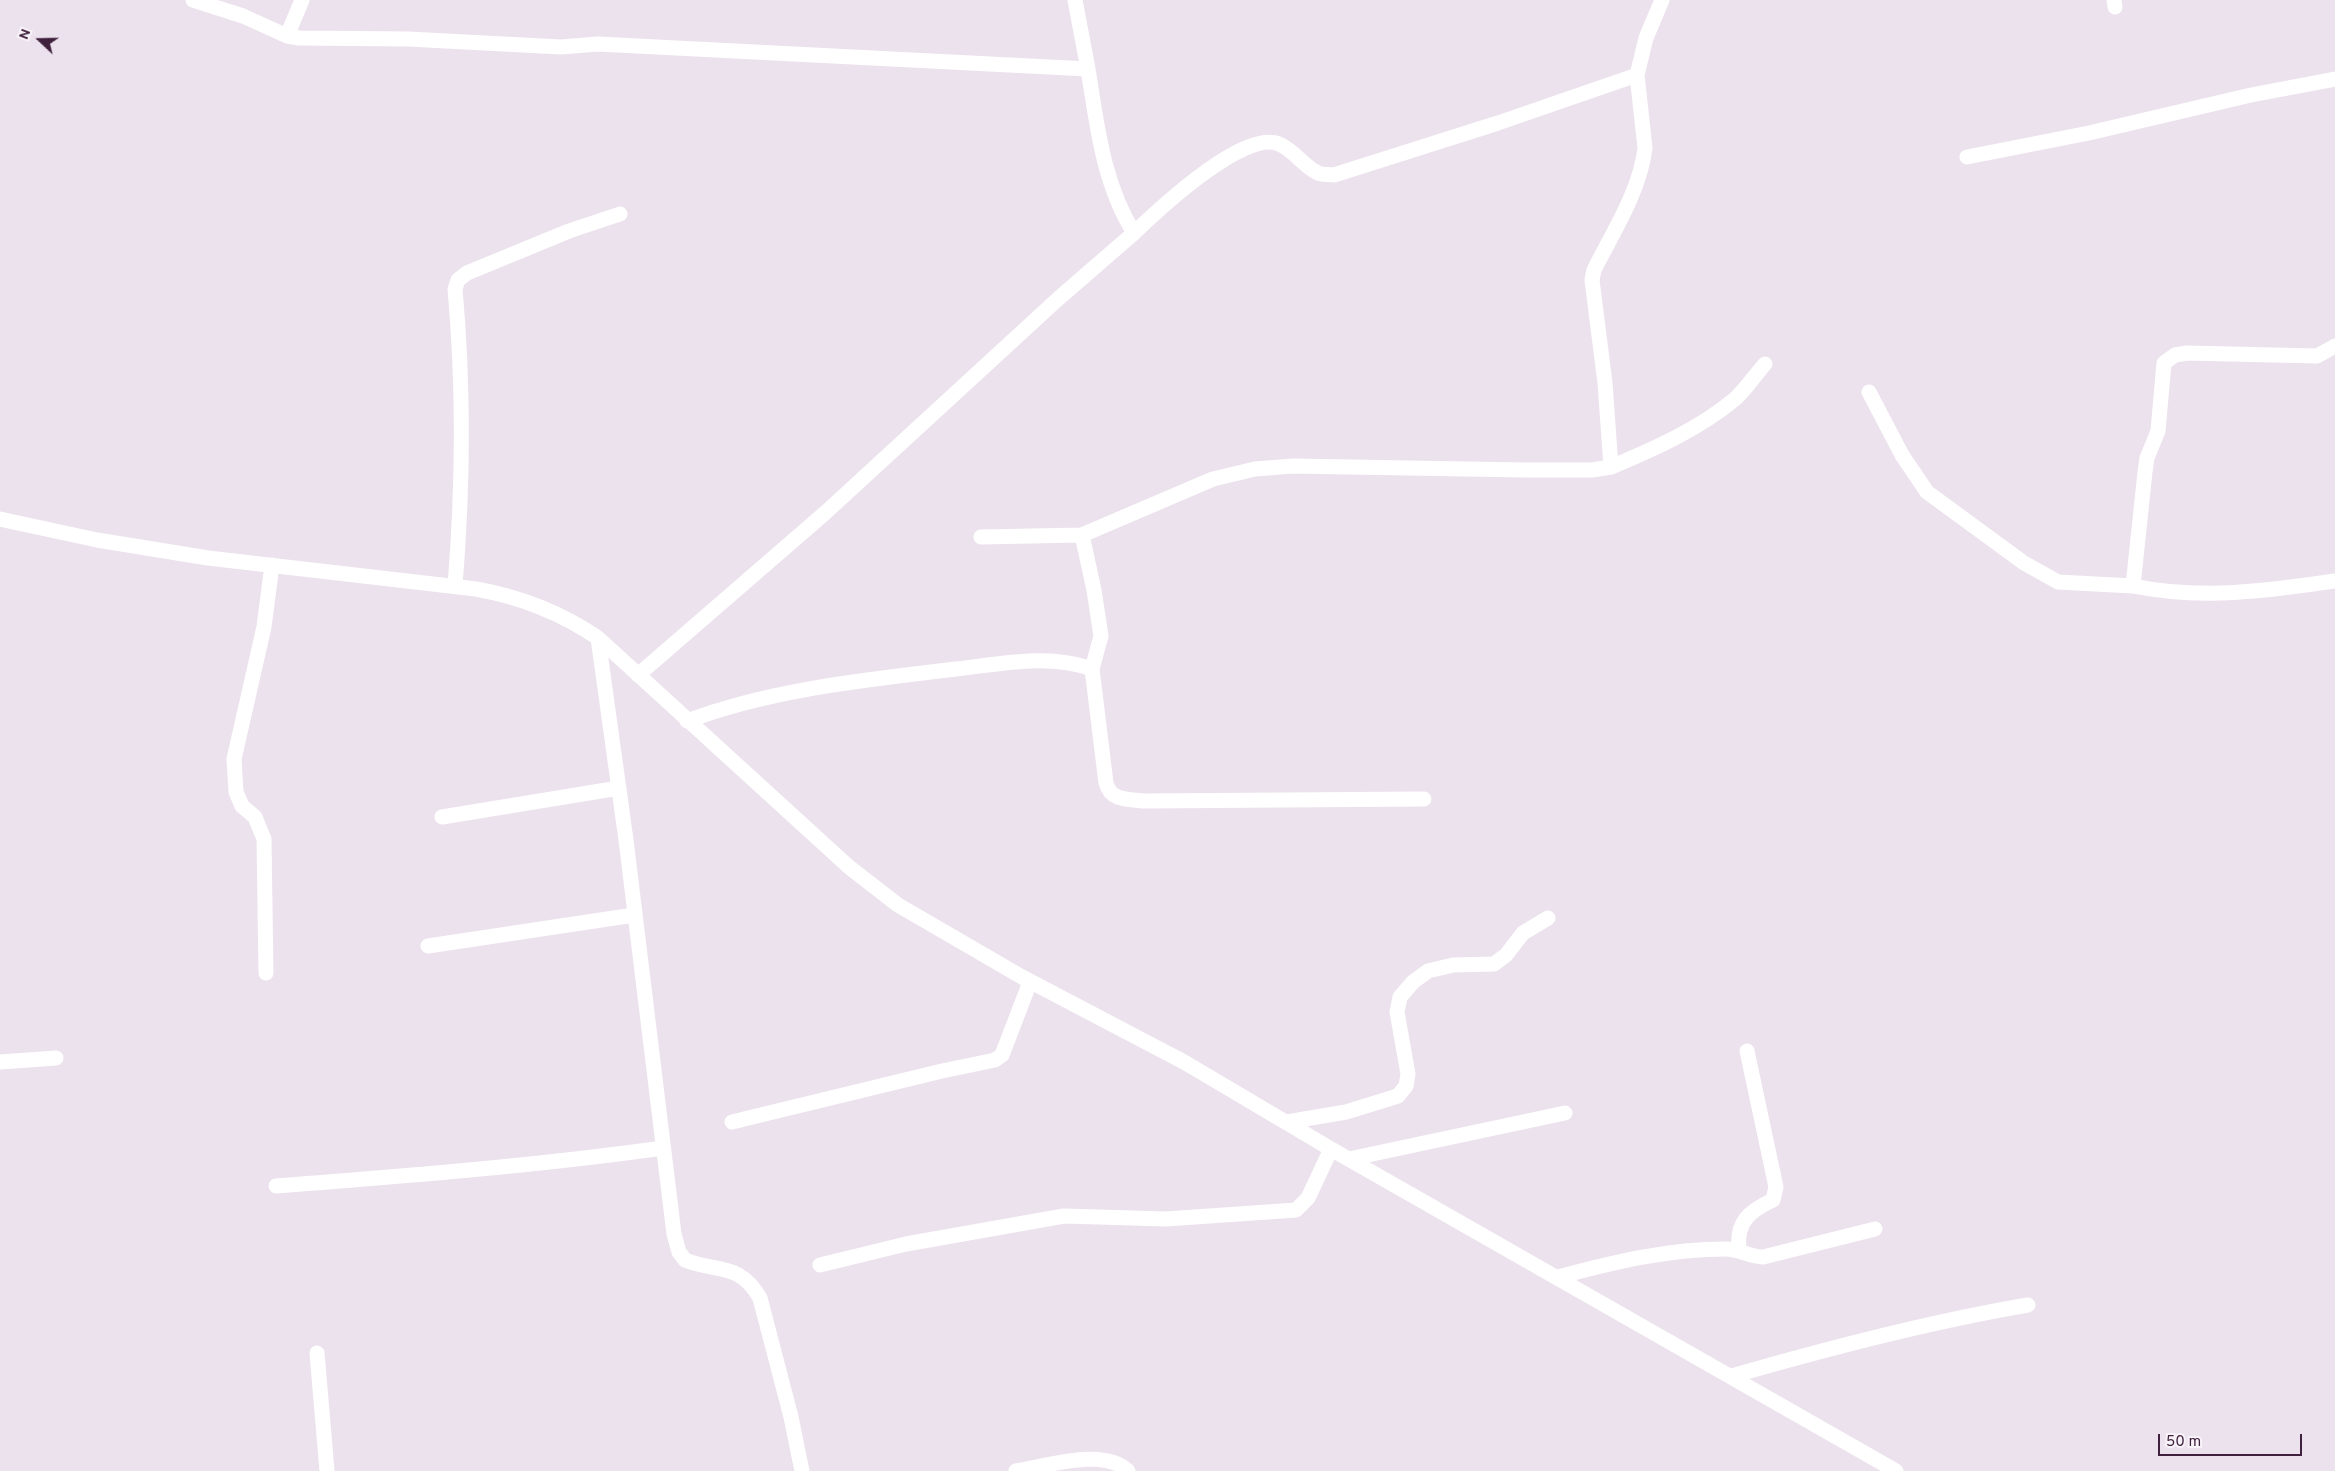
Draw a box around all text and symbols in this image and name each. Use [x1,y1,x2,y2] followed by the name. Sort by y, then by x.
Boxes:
[15,15,65,65] north arrow
[16,27,35,42] text: N
[2160,1424,2304,1456] scale bar
[2166,1433,2201,1452] text: 50 m

